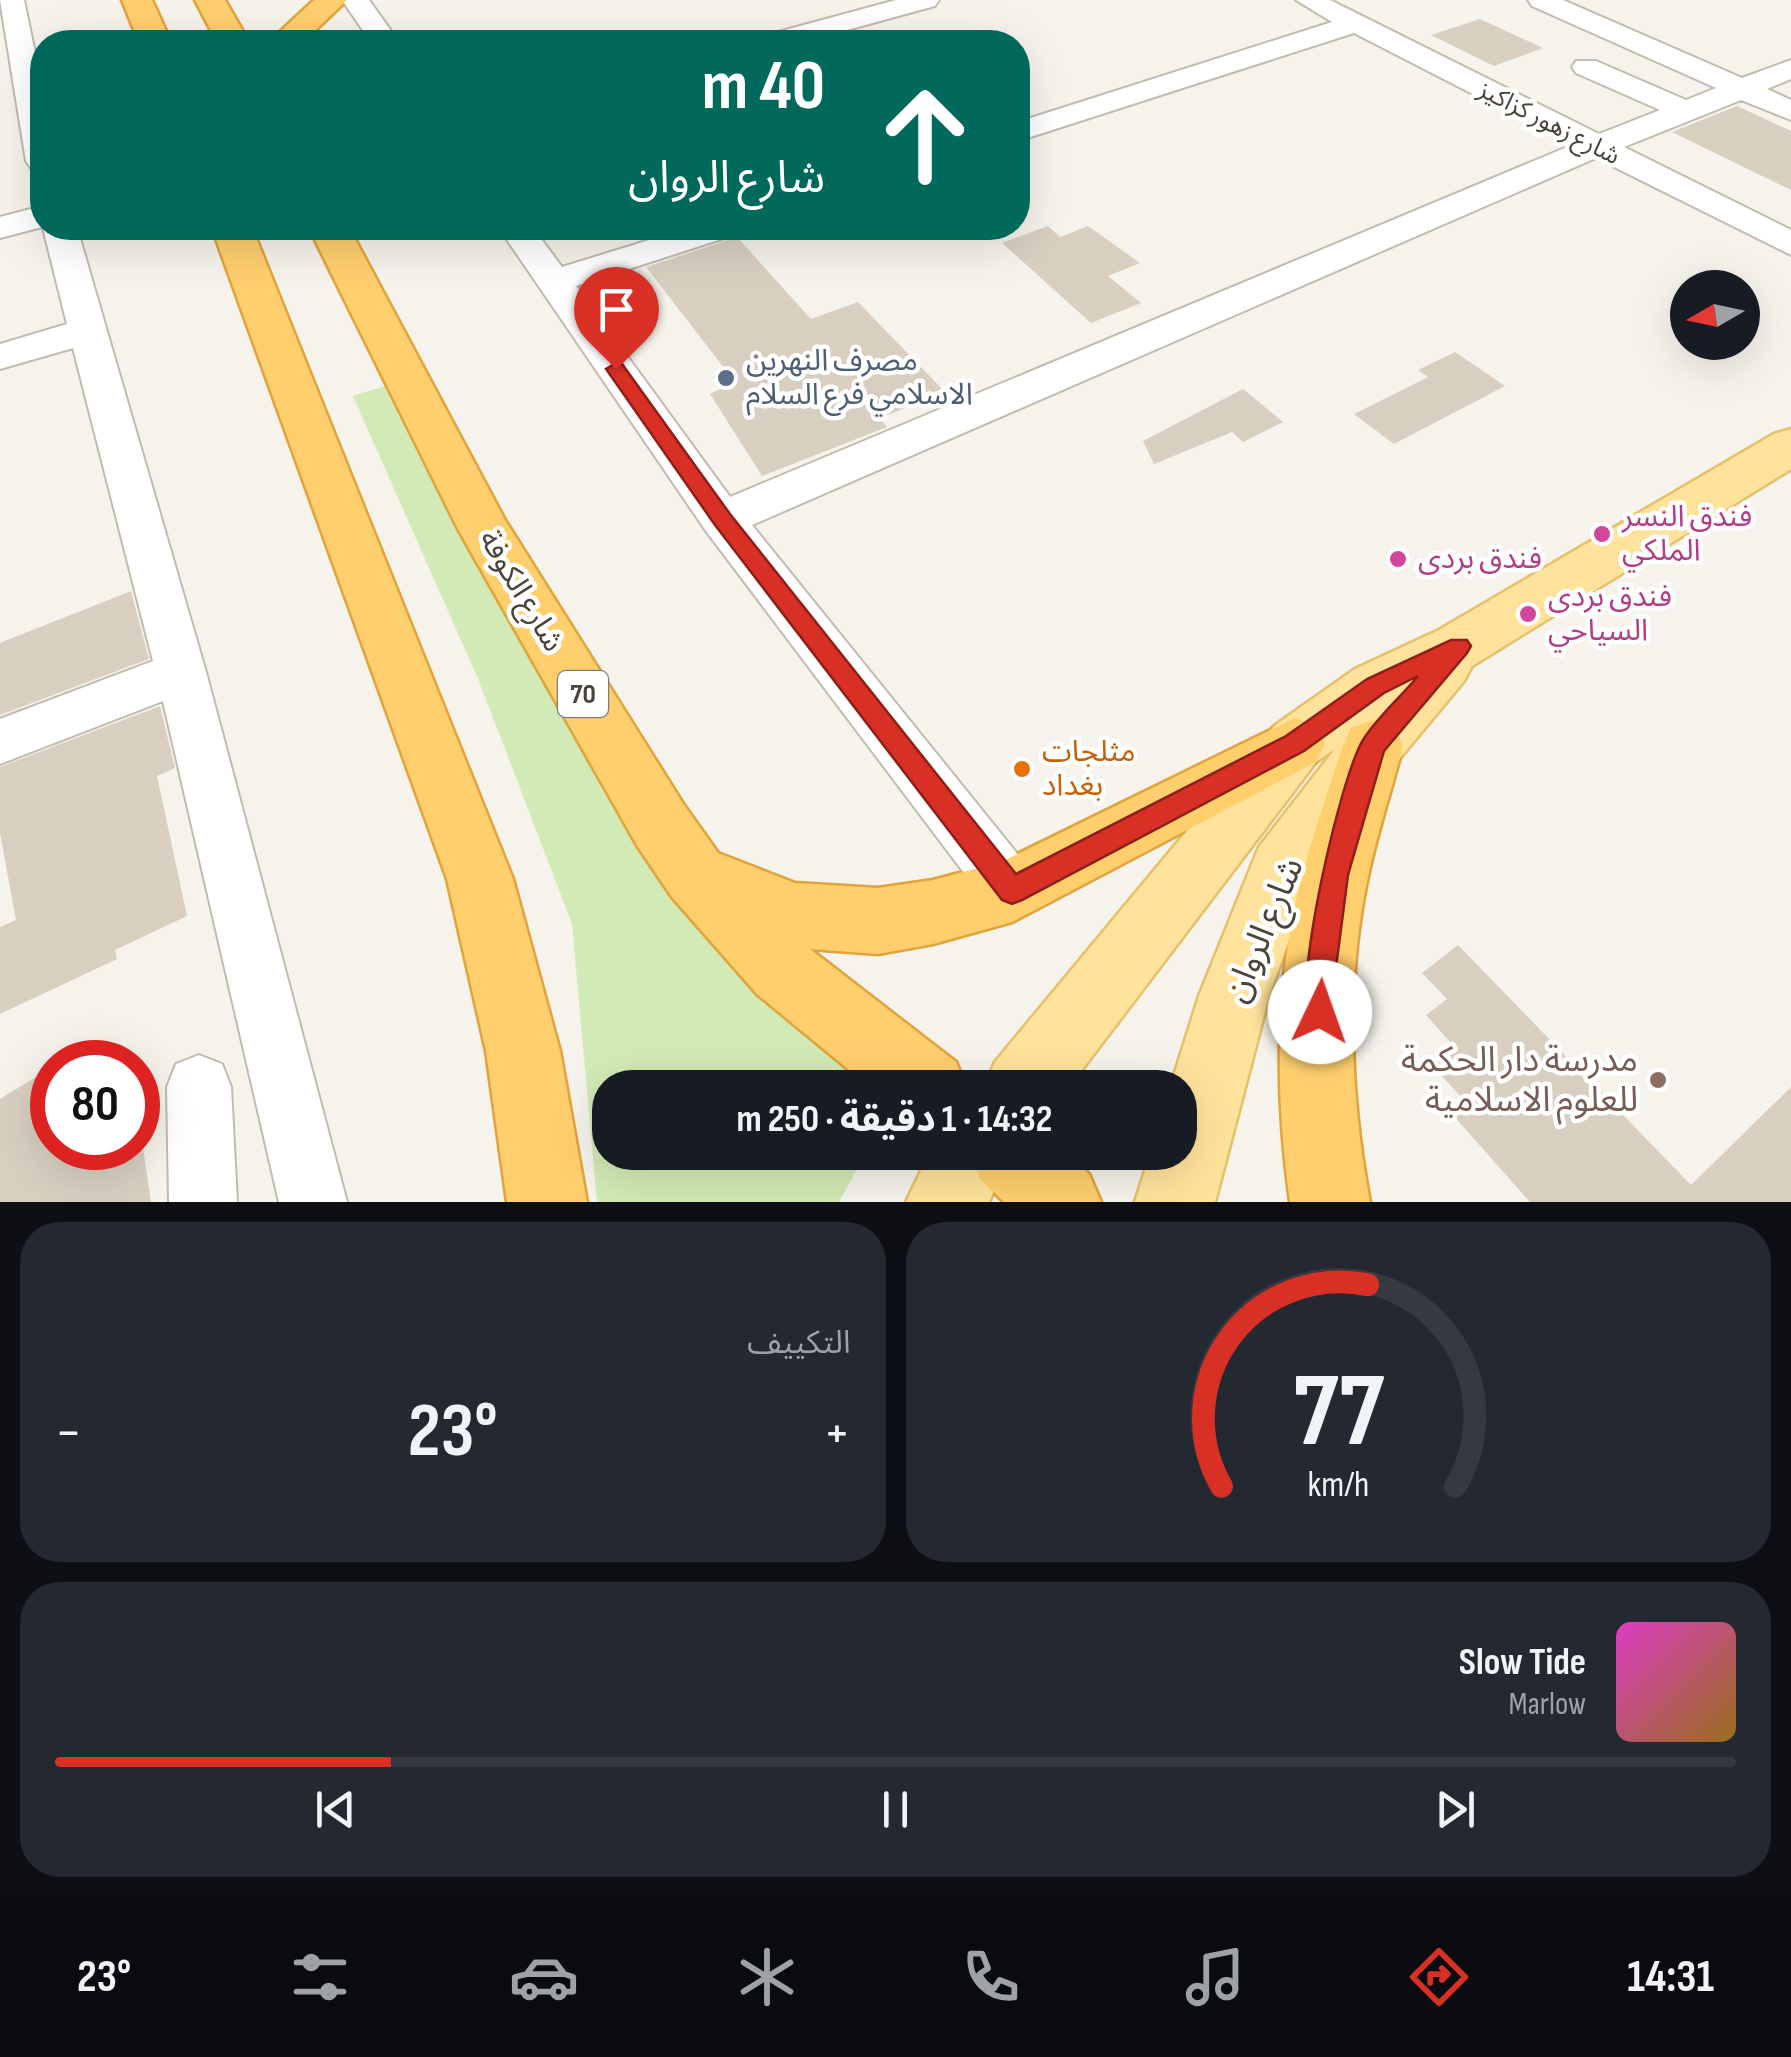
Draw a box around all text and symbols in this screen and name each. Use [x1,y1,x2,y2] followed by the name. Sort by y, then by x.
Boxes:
[702,45,825,129] text: 40 m
[860,70,990,200] icon: ahead
[1471,73,1625,174] street label: شارع زهور كزاكيز
[628,151,825,206] text: شارع الروان
[574,267,659,370] pin
[1670,270,1760,360] north arrow
[1670,270,1760,360] map controls
[589,282,644,337] icon: arrive
[746,343,973,417] place label: مصرف النهرين الاسلامي فرع السلام
[715,367,737,389] marker: مصرف النهرين الاسلامي فرع السلام
[1621,499,1752,573] place label: فندق النسر الملكي
[1591,523,1613,545] marker: فندق النسر الملكي
[468,524,571,660] street label: شارع الكوفة
[1418,541,1542,577] place label: فندق بردى
[1387,548,1409,570] marker: فندق بردى
[1548,579,1672,653] place label: فندق بردى السياحي
[1517,603,1539,625] marker: فندق بردى السياحي
[558,671,608,717] road number: 70
[1042,734,1136,804] place label: مثلجات بغداد
[1011,758,1033,780] marker: مثلجات بغداد
[1214,851,1316,1010] street label: شارع الروان
[1268,960,1372,1064] position arrow
[1401,1039,1638,1125] place label: مدرسة دار الحكمة للعلوم الاسلامية
[30,1040,160,1170] speed limit sign: 80
[1647,1069,1669,1091] marker: مدرسة دار الحكمة للعلوم الاسلامية
[737,1097,1052,1142] text: 14:32 · 1 دقيقة · 250 m
[747,1324,851,1363] text: التكييف
[1293,1350,1384,1475] text: 77
[408,1387,498,1478] text: 23°
[55,1400,82,1467] text: −
[824,1400,851,1467] text: +
[1307,1464,1369,1507] text: km/h
[1459,1640,1586,1685] text: Slow Tide
[1508,1685,1586,1724] text: Marlow
[308,1782,363,1837] icon: previous
[868,1782,923,1837] icon: pause
[1428,1782,1483,1837] icon: next
[285,1942,355,2012] icon: filters
[509,1942,579,2012] icon: car
[732,1942,802,2012] icon: climate
[956,1942,1026,2012] icon: phone
[1180,1942,1250,2012] icon: music
[1404,1942,1474,2012] icon: directions
[77,1950,131,2005] text: 23°
[1627,1950,1714,2005] text: 14:31

